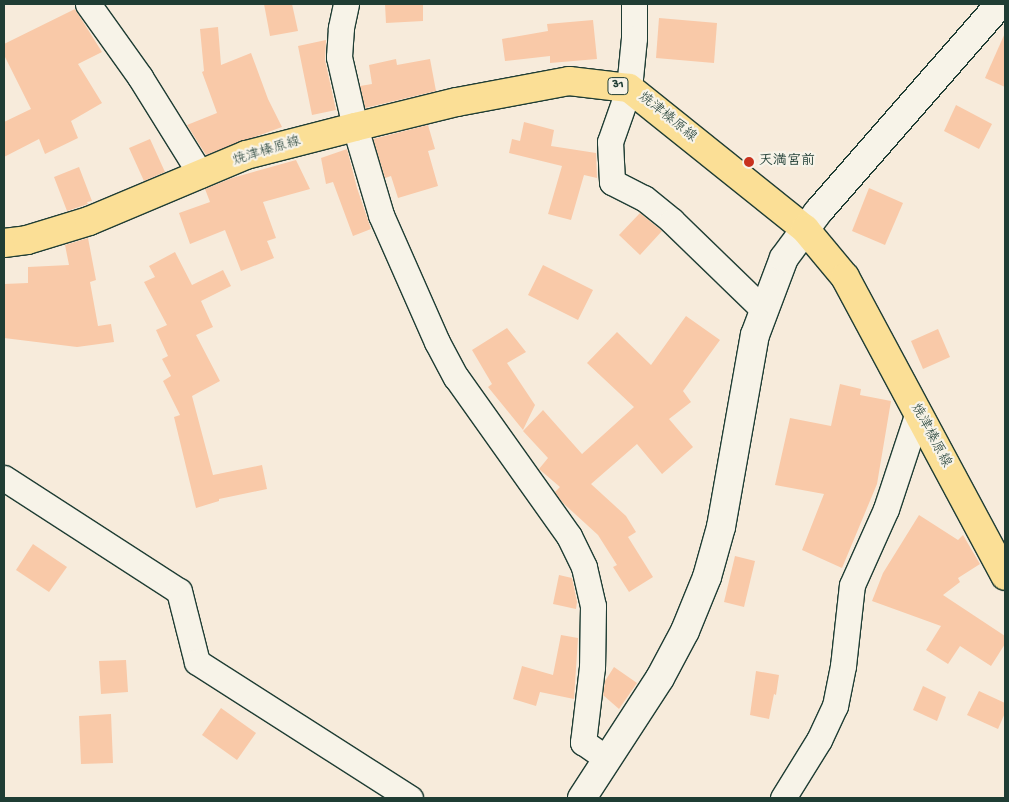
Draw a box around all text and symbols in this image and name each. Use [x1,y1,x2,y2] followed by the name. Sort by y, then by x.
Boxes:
[607,76,629,95] road number: 31
[635,89,699,147] street label: 焼津榛原線
[231,134,303,170] street label: 焼津榛原線
[759,154,815,170] place label: 天満宮前
[743,156,755,168] marker: 天満宮前
[906,401,954,471] street label: 焼津榛原線

